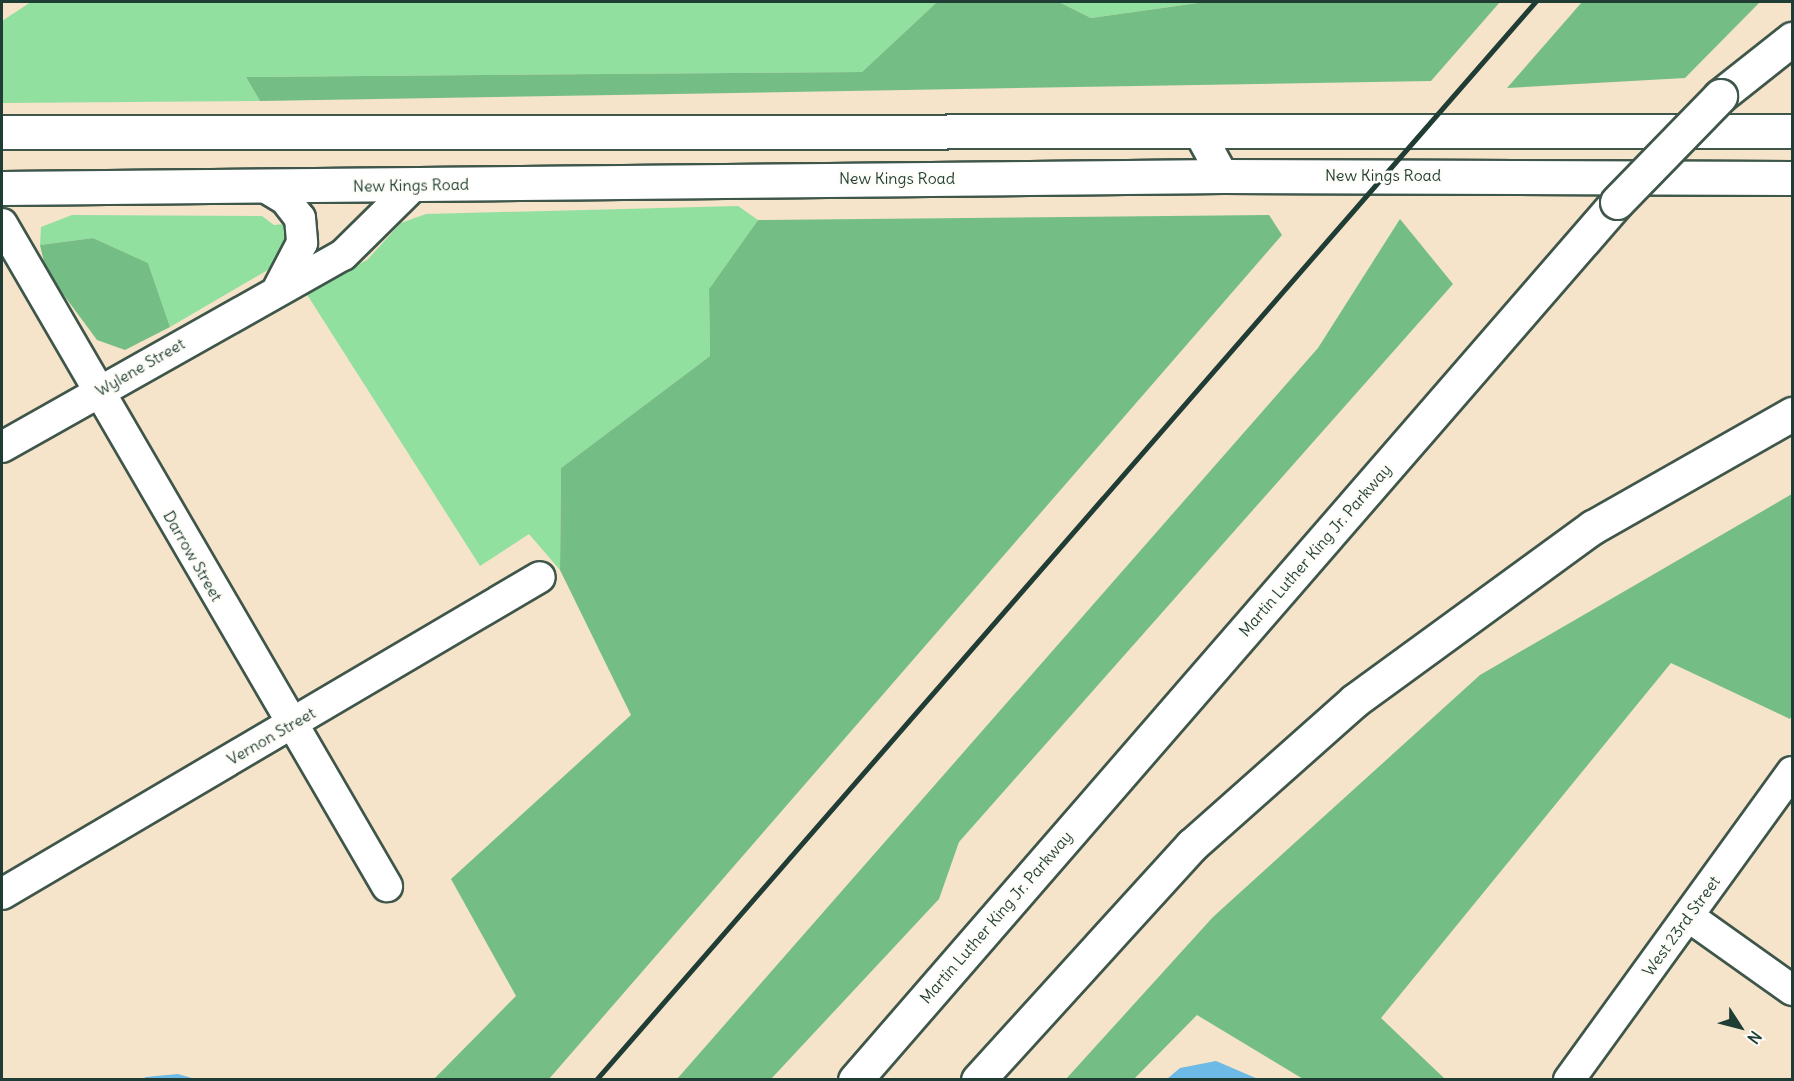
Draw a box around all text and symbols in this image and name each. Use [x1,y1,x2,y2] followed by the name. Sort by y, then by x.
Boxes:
[1325,165,1441,185] street label: New Kings Road
[839,168,955,188] street label: New Kings Road
[353,174,469,196] street label: New Kings Road
[92,334,188,400] street label: Wylene Street
[1235,460,1395,640] street label: Martin Luther King Jr. Parkway
[159,507,227,605] street label: Darrow Street
[224,703,318,769] street label: Vernon Street
[916,827,1076,1007] street label: Martin Luther King Jr. Parkway
[1638,872,1724,980] street label: West 23rd Street
[1710,997,1770,1057] north arrow
[1743,1027,1766,1048] text: N

